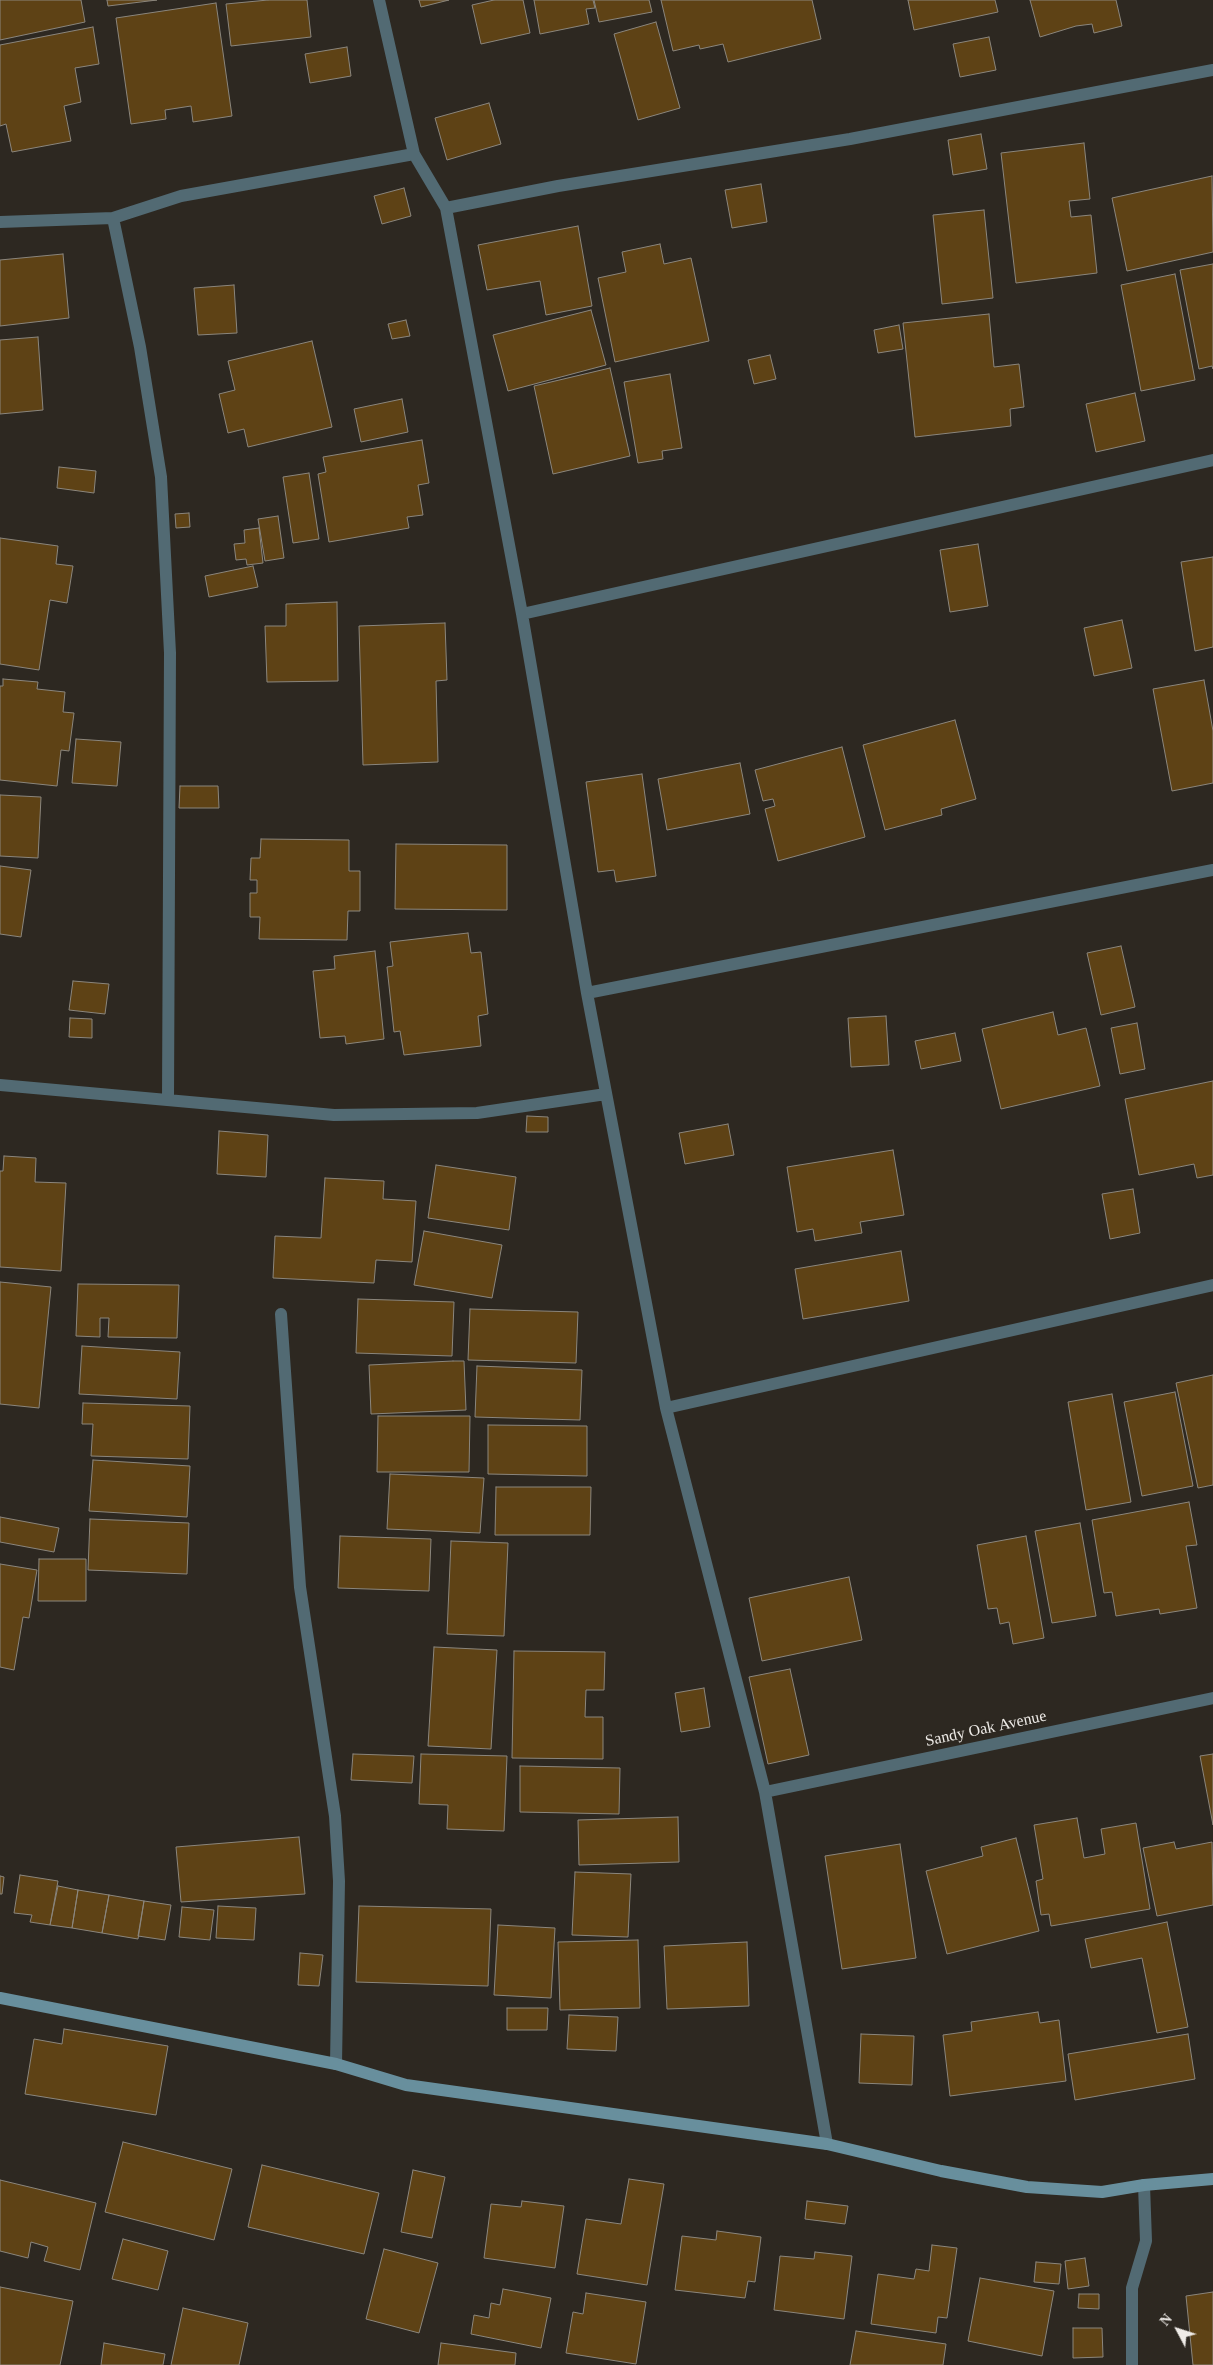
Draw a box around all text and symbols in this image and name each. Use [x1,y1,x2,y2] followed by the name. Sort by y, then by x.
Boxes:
[924,1707,1048,1751] street label: Sandy Oak Avenue
[1153,2305,1203,2355] north arrow
[1157,2311,1175,2329] text: N

